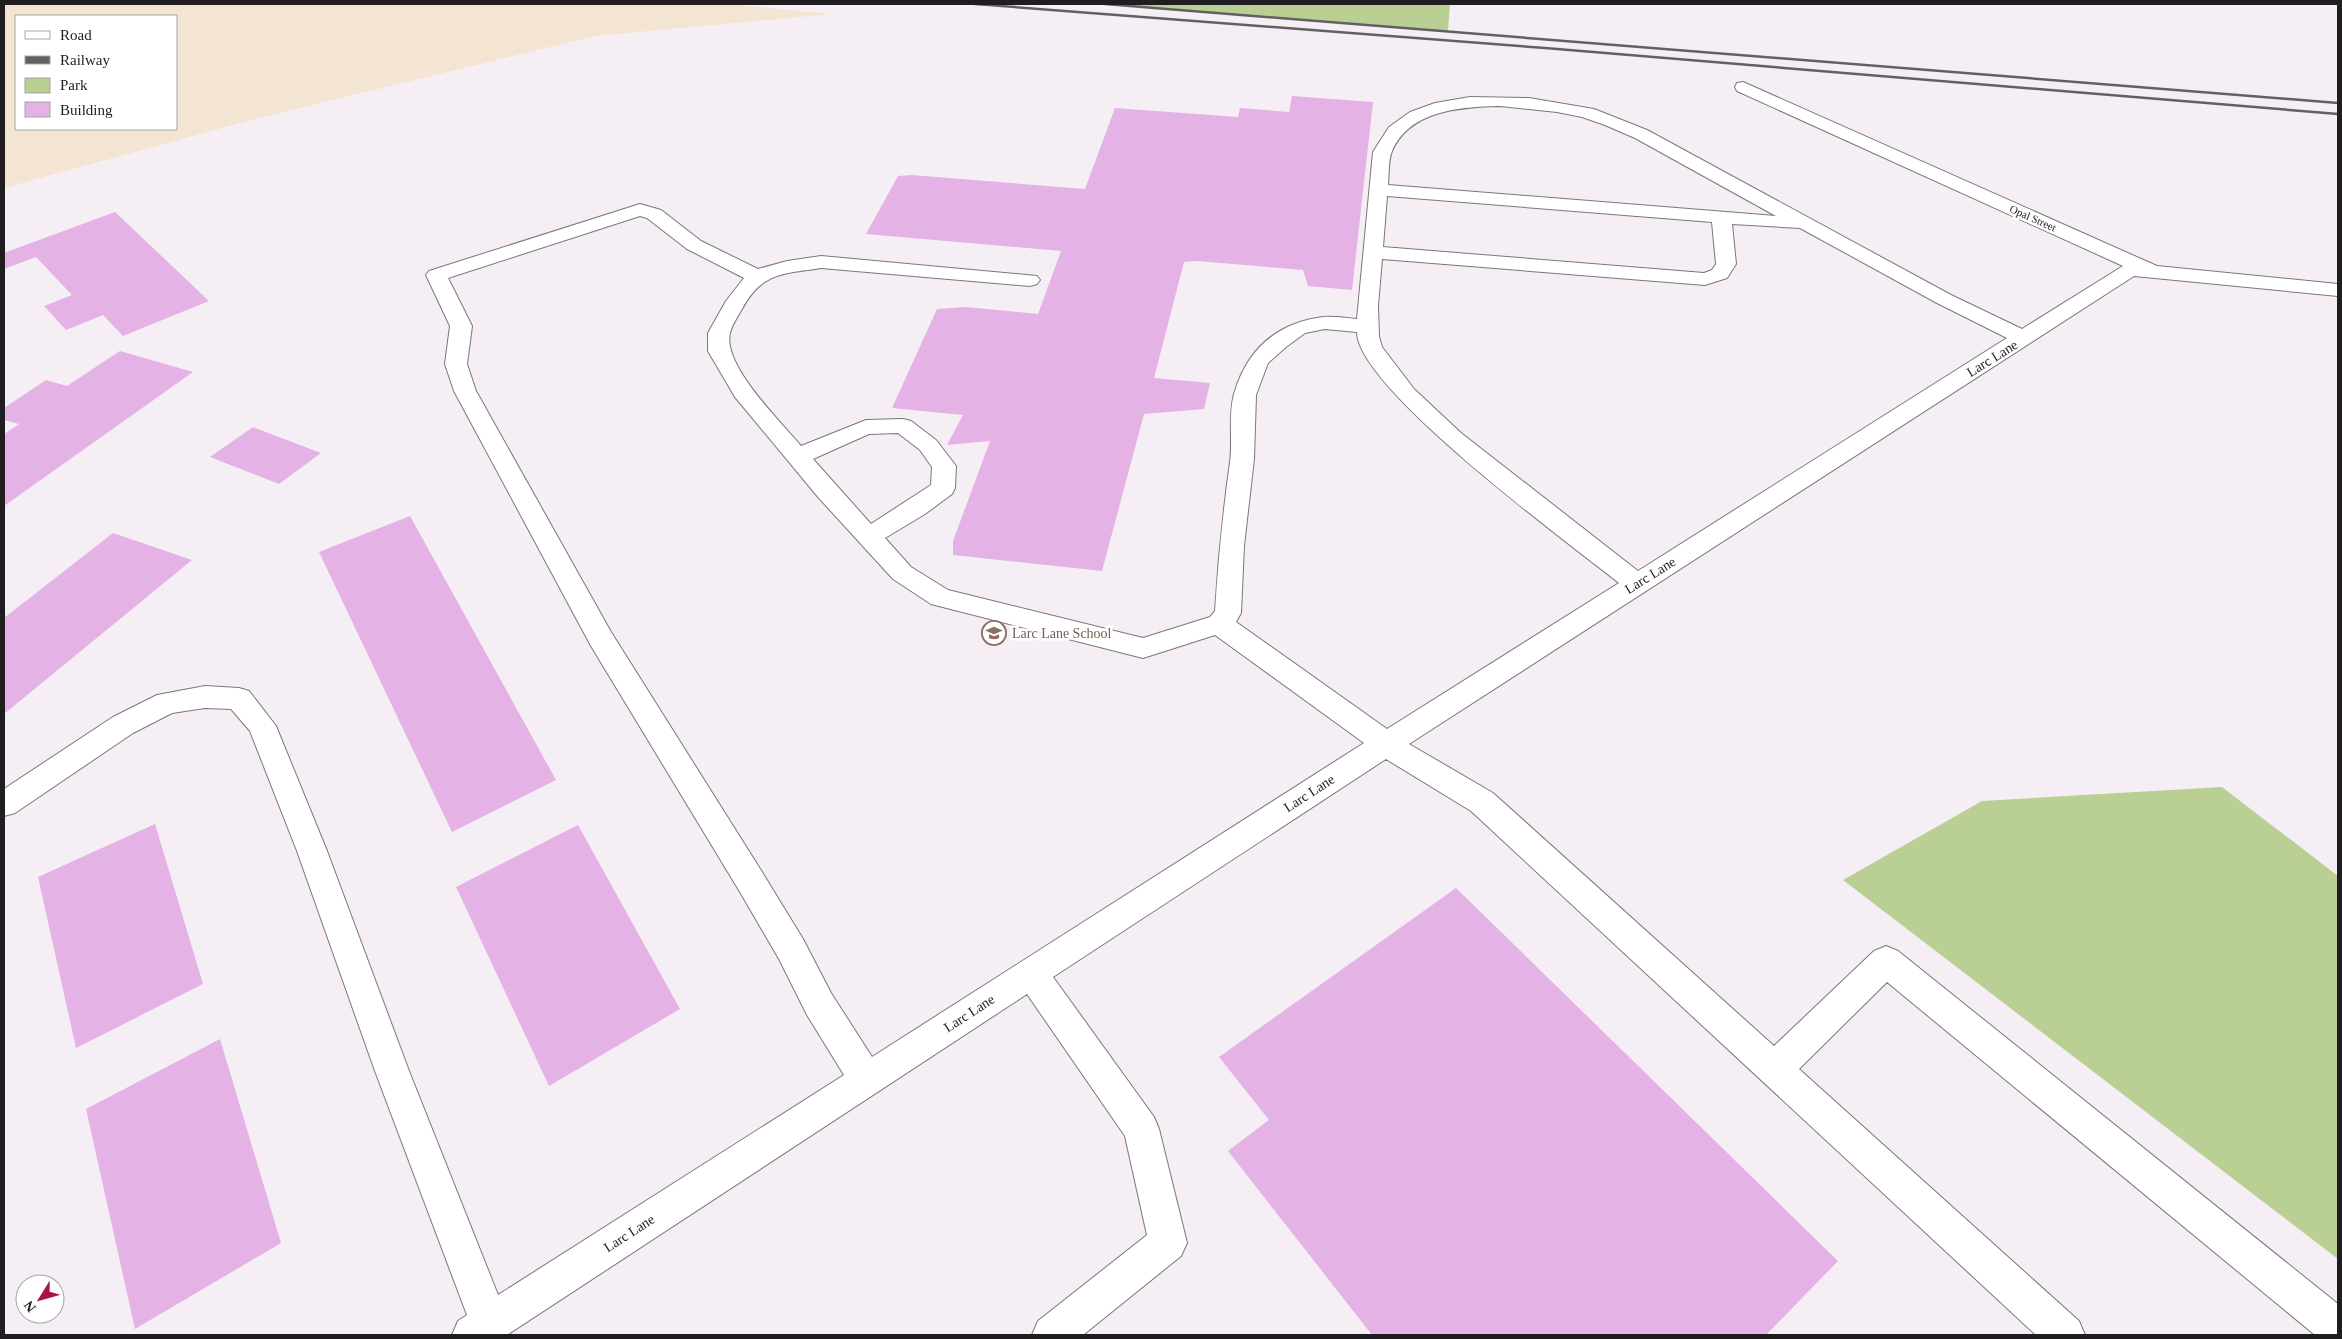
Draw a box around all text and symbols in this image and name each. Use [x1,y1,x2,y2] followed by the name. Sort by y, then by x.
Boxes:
[15,15,178,130] legend
[60,27,92,43] text: Road
[60,52,110,68] text: Railway
[60,77,88,93] text: Park
[60,102,113,118] text: Building
[2008,202,2058,234] street label: Opal Street
[1964,337,2020,380] street label: Larc Lane
[1622,554,1678,597] street label: Larc Lane
[981,620,1007,646] school or university icon: Larc Lane School
[1012,626,1112,641] place label: Larc Lane School
[1281,772,1337,815] street label: Larc Lane
[941,992,997,1035] street label: Larc Lane
[601,1212,657,1255] street label: Larc Lane
[15,1274,65,1324] north arrow
[21,1298,39,1315] text: N

